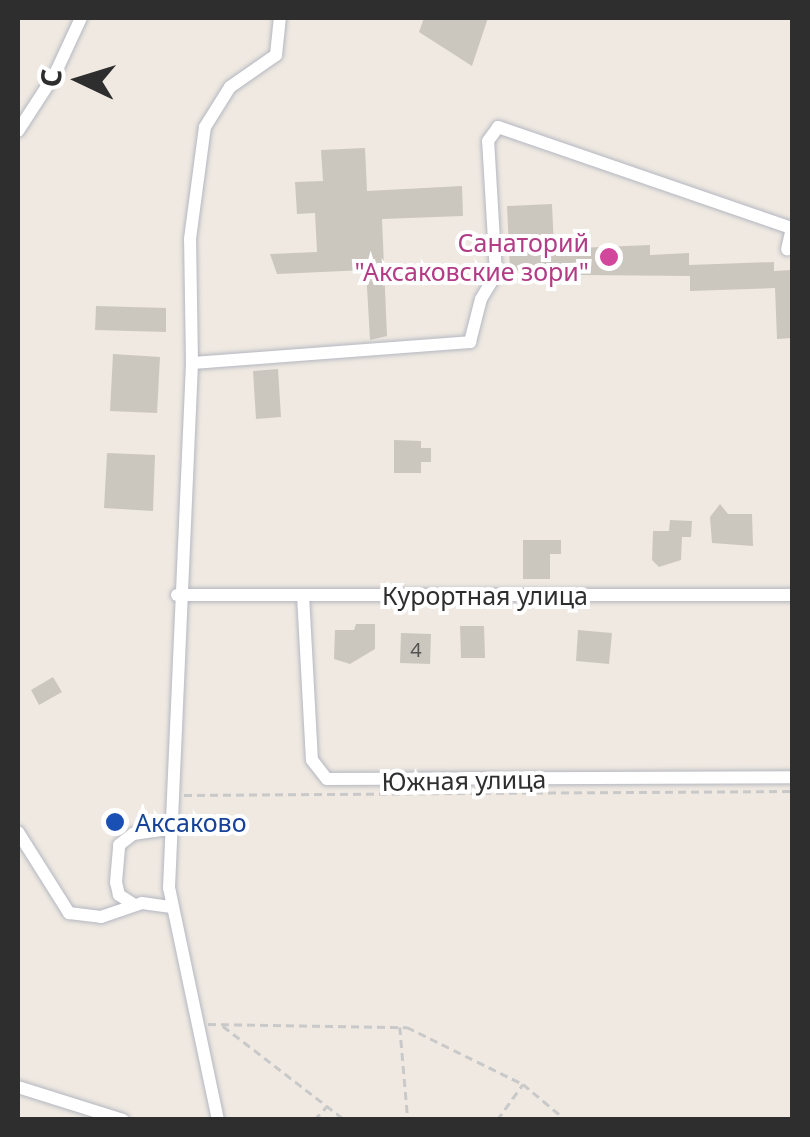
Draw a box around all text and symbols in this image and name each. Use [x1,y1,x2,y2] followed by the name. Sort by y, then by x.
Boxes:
[30,30,130,130] north arrow
[30,68,70,88] text: С
[355,228,589,287] place label: Санаторий "Аксаковские зори"
[598,246,620,268] marker: Санаторий "Аксаковские зори"
[382,580,588,610] street label: Курортная улица
[410,637,422,661] house number: 4
[381,764,547,796] street label: Южная улица
[135,807,247,837] place label: Аксаково
[104,811,126,833] marker: Аксаково

